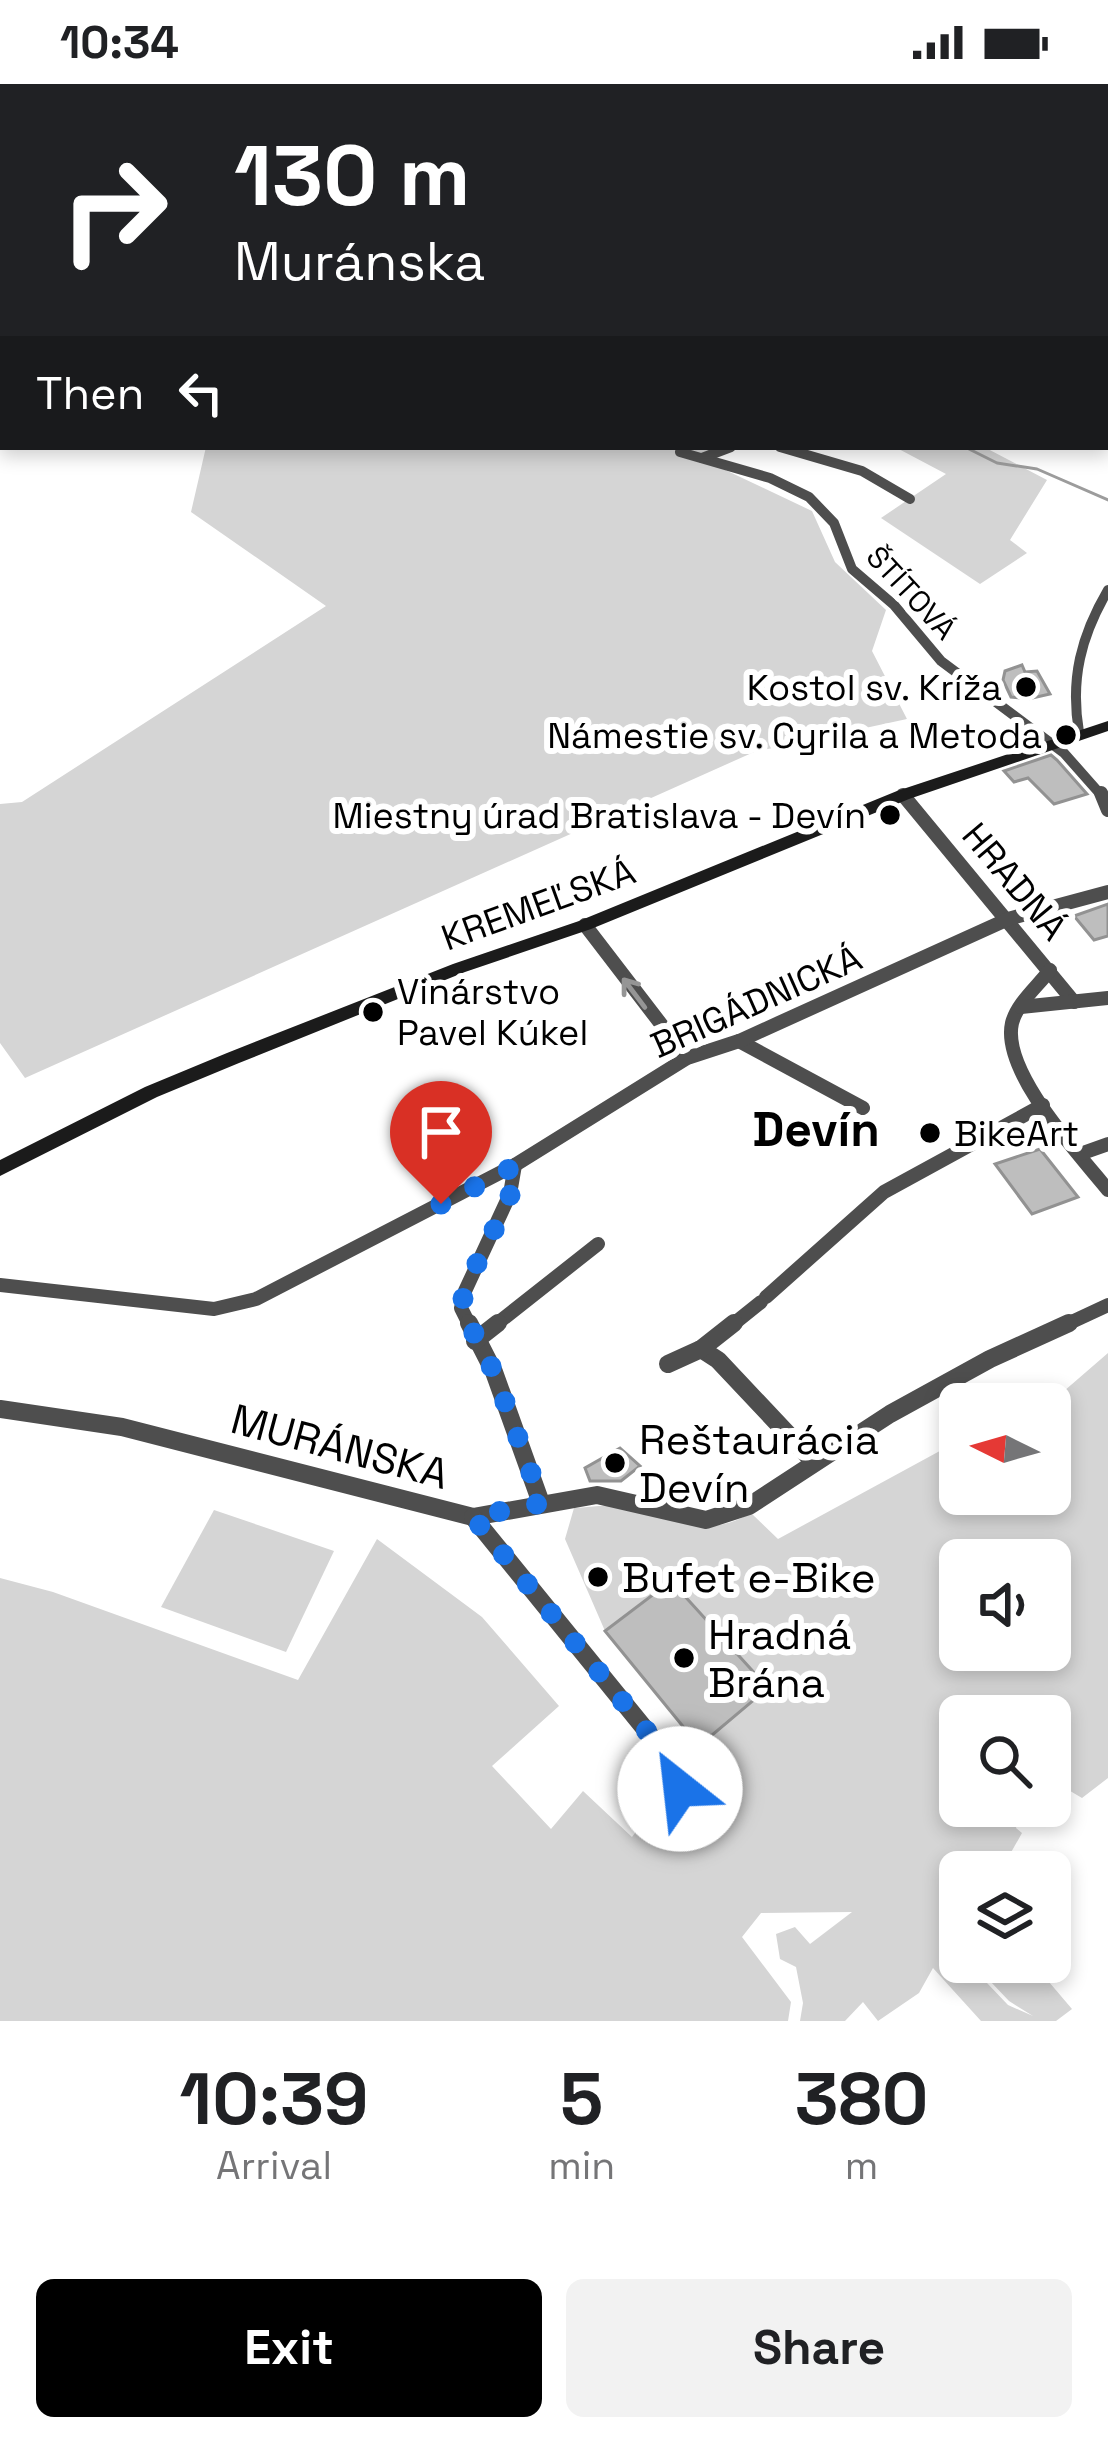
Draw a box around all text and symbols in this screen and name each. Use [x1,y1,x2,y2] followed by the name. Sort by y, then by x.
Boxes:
[60,14,179,71] text: 10:34
[234,122,471,230] text: 130 m
[36,132,192,288] icon: right
[234,227,485,296] text: Muránska
[168,360,234,426] icon: left
[36,365,144,422] text: Then
[858,537,965,648] street label: ŠTÍTOVÁ
[747,665,1002,711] place label: Kostol sv. Kríža
[1013,674,1039,700] marker: Kostol sv. Kríža
[547,713,1042,759] place label: Námestie sv. Cyrila a Metoda
[1053,722,1079,748] marker: Námestie sv. Cyrila a Metoda
[333,793,866,839] place label: Miestny úrad Bratislava - Devín
[877,802,903,828] marker: Miestny úrad Bratislava - Devín
[952,813,1077,950] street label: HRADNÁ
[435,849,641,961] street label: KREMEĽSKÁ
[644,935,869,1069] street label: BRIGÁDNICKÁ
[397,969,588,1056] place label: Vinárstvo Pavel Kúkel
[622,977,648,1010] one-way arrow
[360,999,386,1025] marker: Vinárstvo Pavel Kúkel
[390,1081,492,1204] pin
[408,1099,474,1165] icon: arrive
[752,1099,880,1160] district label: Devín
[954,1111,1079,1157] place label: BikeArt
[917,1120,943,1146] marker: BikeArt
[939,1383,1071,1515] north arrow
[939,1383,1071,1983] map controls
[225,1392,454,1501] street label: MURÁNSKA
[639,1413,879,1514] place label: Reštaurácia Devín
[602,1450,628,1476] marker: Reštaurácia Devín
[939,1539,1071,1671] button: sound
[622,1551,876,1604] place label: Bufet e-Bike
[585,1564,611,1590] marker: Bufet e-Bike
[708,1608,851,1709] place label: Hradná Brána
[671,1645,697,1671] marker: Hradná Brána
[939,1695,1071,1827] button: search
[617,1726,743,1852] position arrow
[939,1851,1071,1983] button: layers
[180,2053,369,2145] text: 10:39
[560,2053,603,2145] text: 5
[795,2053,928,2145] text: 380
[216,2141,332,2190] text: Arrival
[548,2141,615,2190] text: min
[845,2141,878,2190] text: m
[36,2279,542,2417] button: Exit
[566,2279,1072,2417] button: Share

